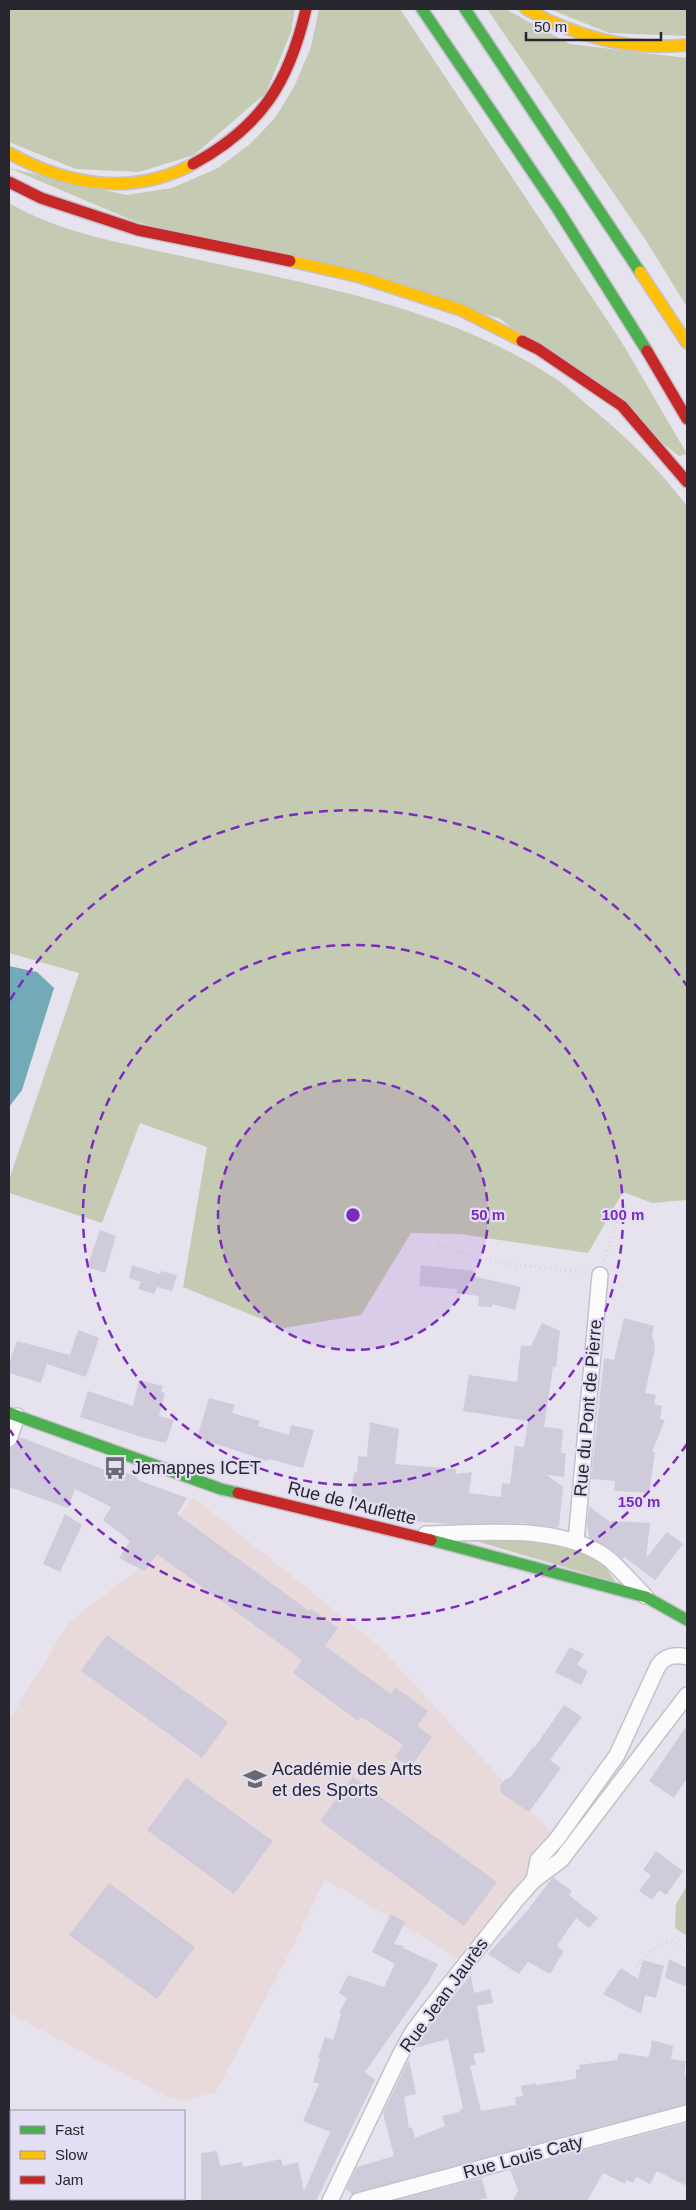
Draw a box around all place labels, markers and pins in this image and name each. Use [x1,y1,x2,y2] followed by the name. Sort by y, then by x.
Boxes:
[344,1206,362,1224] centre of rings
[102,1455,128,1481] bus stop icon: Jemappes ICET
[132,1458,261,1478] place label: Jemappes ICET
[272,1759,422,1800] place label: Académie des Arts et des Sports
[242,1766,268,1792] school or university icon: Académie des Arts et des Sports

